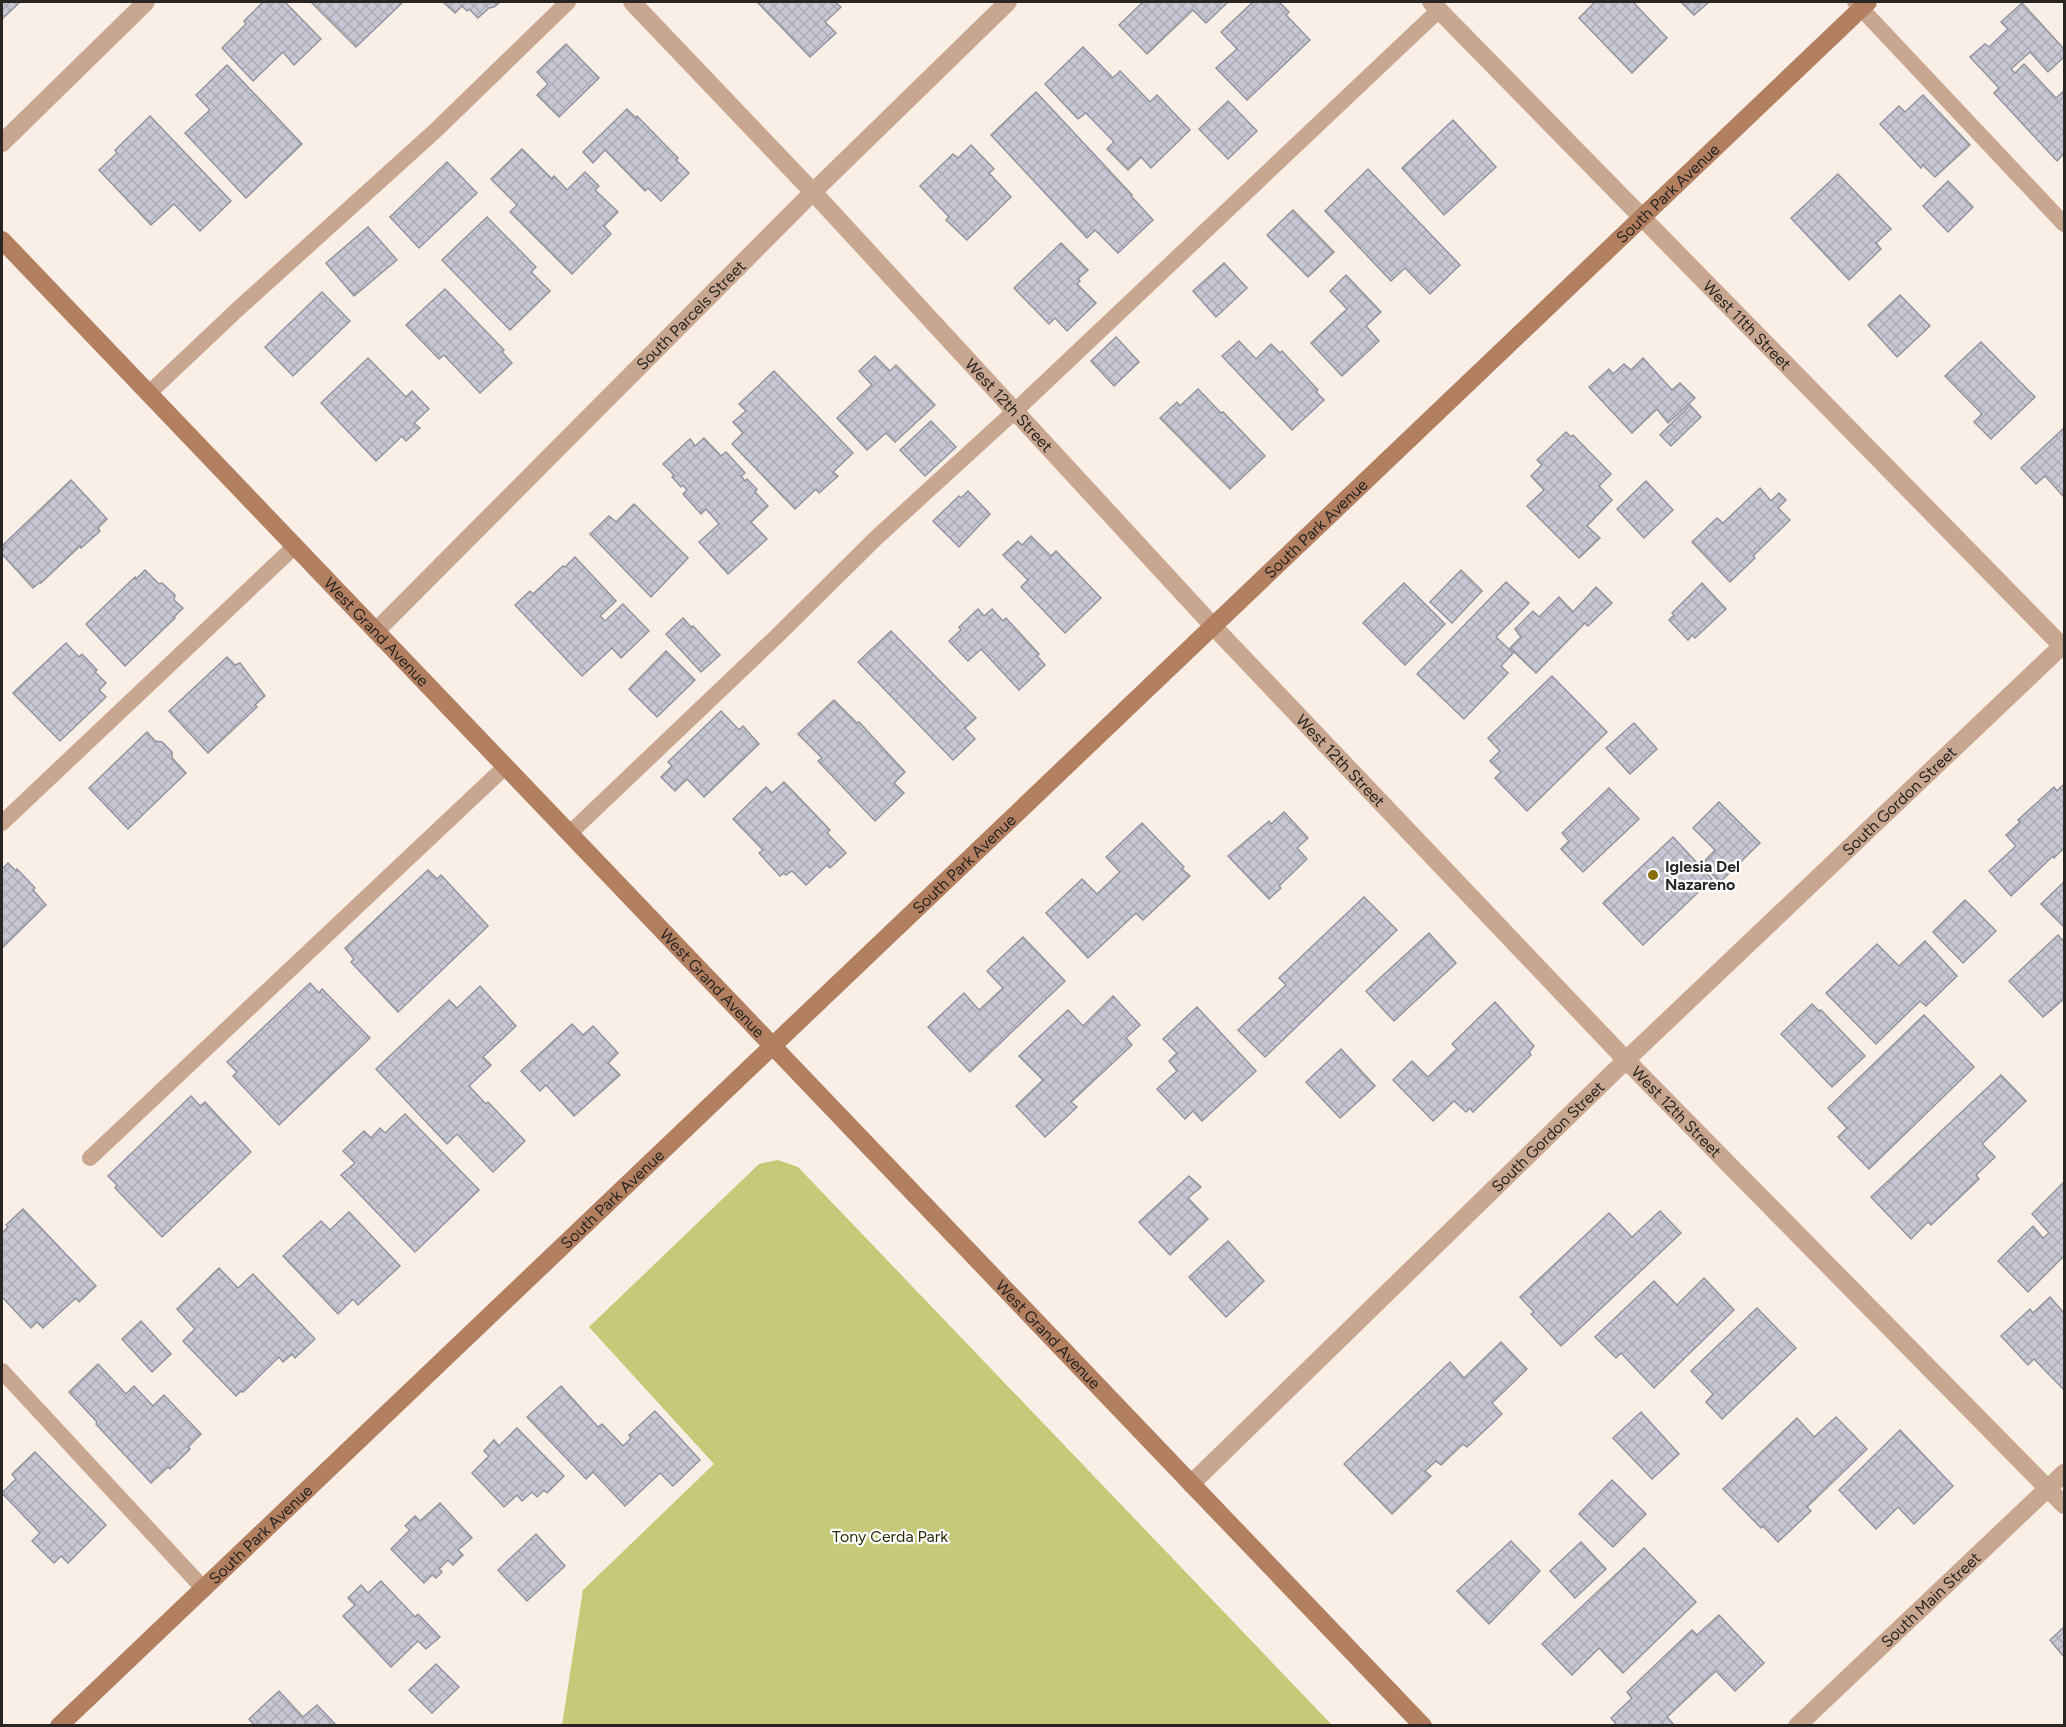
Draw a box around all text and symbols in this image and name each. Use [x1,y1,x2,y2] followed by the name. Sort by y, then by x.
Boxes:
[1612,140,1724,247] street label: South Park Avenue
[632,256,750,374] street label: South Parcels Street
[1699,276,1795,374] street label: West 11th Street
[961,355,1057,456] street label: West 12th Street
[1260,475,1372,582] street label: South Park Avenue
[320,574,433,691] street label: West Grand Avenue
[1292,710,1389,811] street label: West 12th Street
[1838,742,1960,860] street label: South Gordon Street
[909,810,1020,918] street label: South Park Avenue
[1665,857,1740,894] place label: Iglesia Del Nazareno
[1646,868,1660,882] marker: Iglesia Del Nazareno
[656,925,769,1042] street label: West Grand Avenue
[1627,1062,1725,1161] street label: West 12th Street
[1488,1077,1608,1196] street label: South Gordon Street
[557,1145,668,1253] street label: South Park Avenue
[992,1276,1105,1393] street label: West Grand Avenue
[205,1481,316,1588] street label: South Park Avenue
[832,1527,948,1546] park label: Tony Cerda Park
[1877,1548,1985,1651] street label: South Main Street

